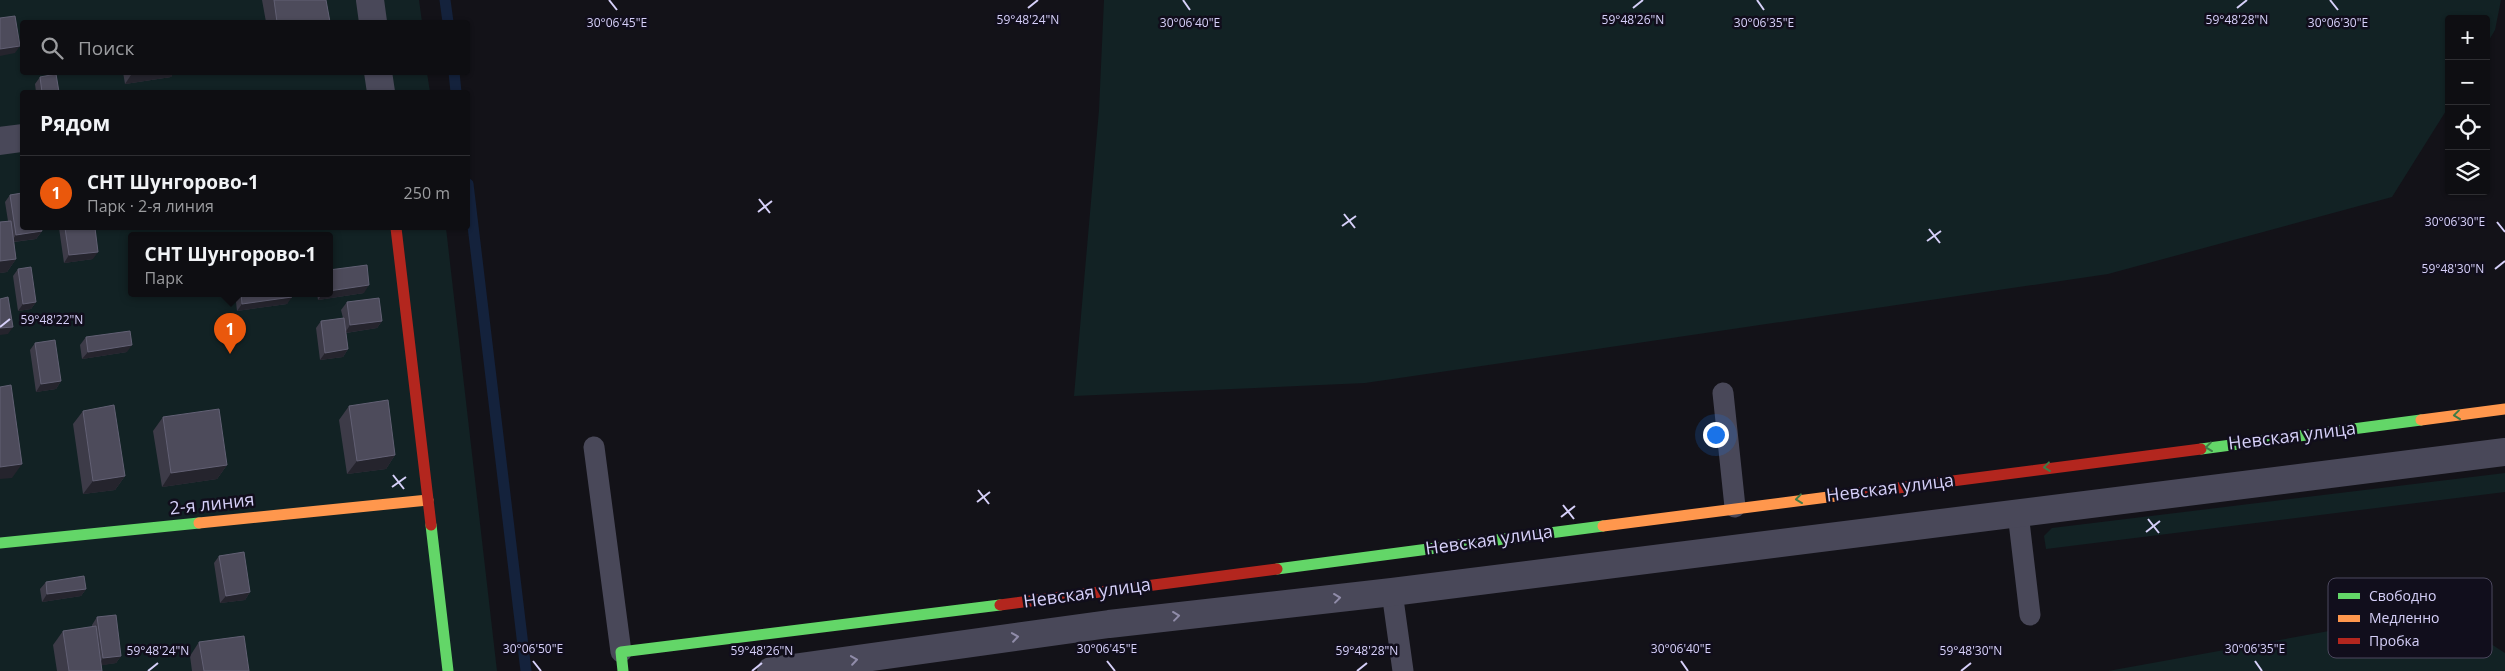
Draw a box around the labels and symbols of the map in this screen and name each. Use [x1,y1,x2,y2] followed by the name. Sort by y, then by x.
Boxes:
[997,11,1059,28] text: 59°48'24"N
[1602,11,1664,28] text: 59°48'26"N
[2206,11,2268,28] text: 59°48'28"N
[587,14,647,31] text: 30°06'45"E
[1160,14,1220,31] text: 30°06'40"E
[1734,14,1794,31] text: 30°06'35"E
[2308,14,2368,31] text: 30°06'30"E
[2425,213,2485,230] text: 30°06'30"E
[2422,260,2484,277] text: 59°48'30"N
[21,311,83,328] text: 59°48'22"N
[214,313,246,354] pin: 1
[2452,409,2460,420] one-way arrow
[2227,415,2357,455] street label: Невская улица
[1703,422,1729,448] your location
[2204,441,2212,452] one-way arrow
[2043,462,2052,472] one-way arrow
[1825,467,1955,507] street label: Невская улица
[168,487,256,519] street label: 2-я линия
[1795,493,1803,504] one-way arrow
[1424,518,1554,560] street label: Невская улица
[1022,571,1152,613] street label: Невская улица
[2328,578,2492,658] legend
[2369,586,2436,605] text: Свободно
[1334,593,1342,604] one-way arrow
[2369,608,2440,627] text: Медленно
[1172,611,1180,622] one-way arrow
[2369,631,2420,650] text: Пробка
[1011,632,1019,643] one-way arrow
[503,640,563,657] text: 30°06'50"E
[1077,640,1137,657] text: 30°06'45"E
[1651,640,1711,657] text: 30°06'40"E
[2225,640,2285,657] text: 30°06'35"E
[127,642,189,659] text: 59°48'24"N
[731,642,793,659] text: 59°48'26"N
[1336,642,1398,659] text: 59°48'28"N
[1940,642,2002,659] text: 59°48'30"N
[849,655,858,665] one-way arrow

